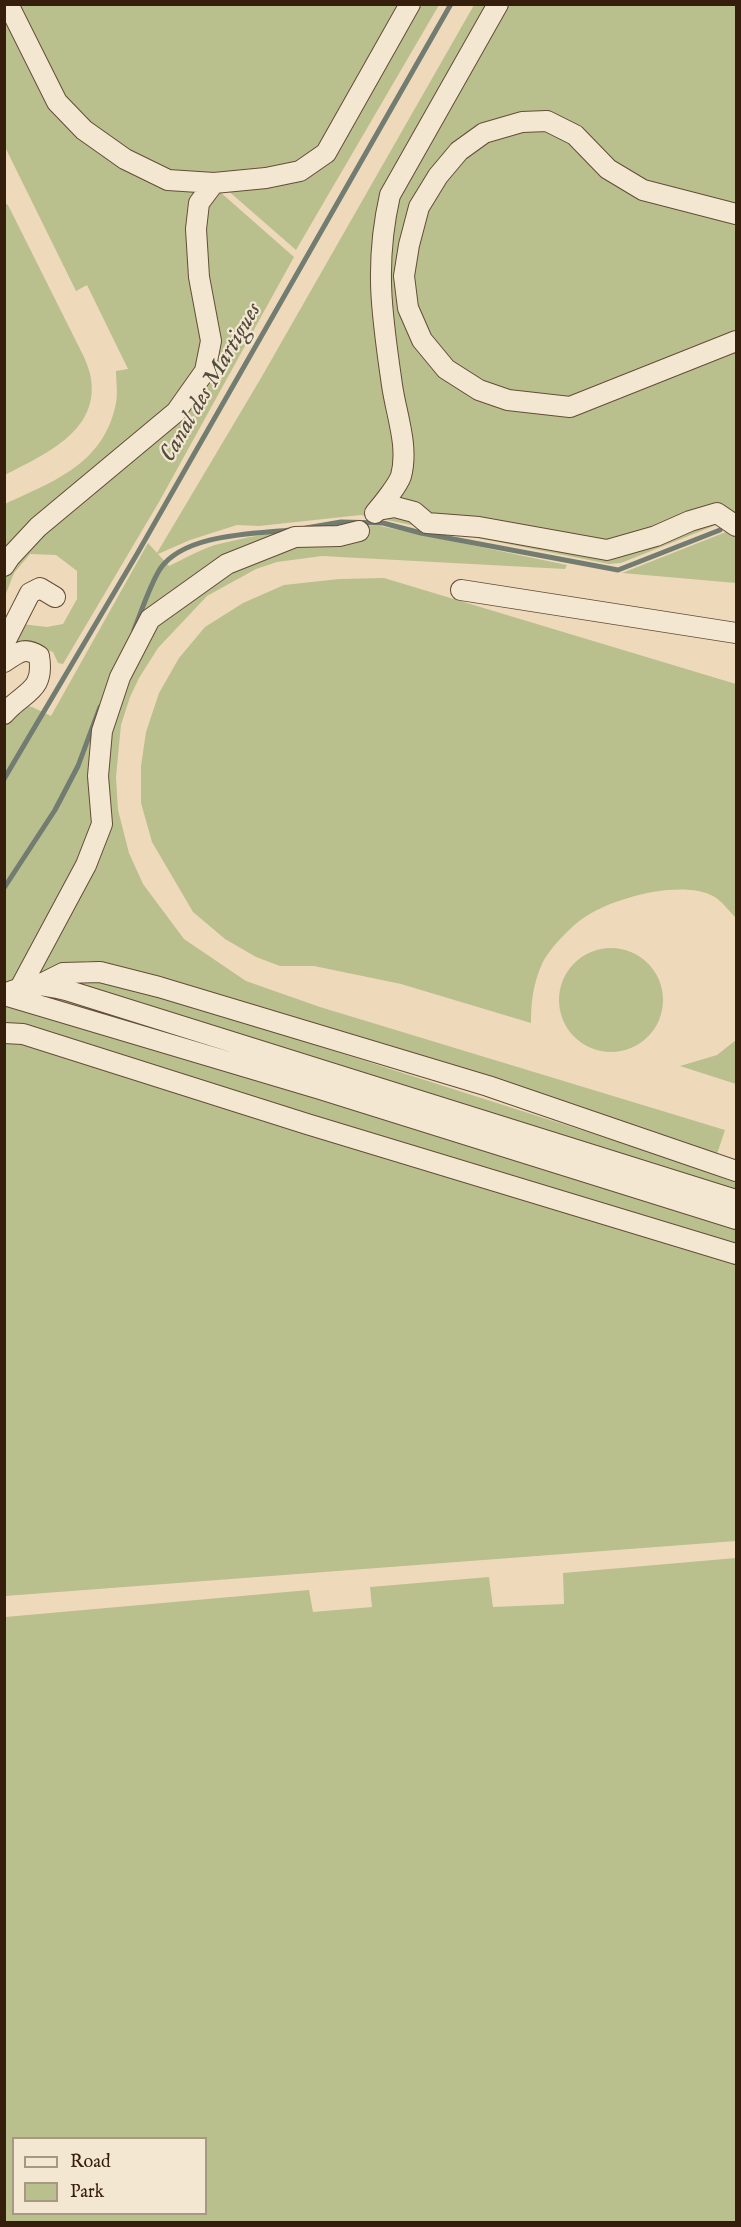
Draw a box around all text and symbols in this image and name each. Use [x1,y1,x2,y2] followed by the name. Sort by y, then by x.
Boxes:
[155,298,269,468] water label: Canal des Martigues
[12,2137,207,2215] legend
[70,2151,111,2174] text: Road
[70,2181,104,2204] text: Park

